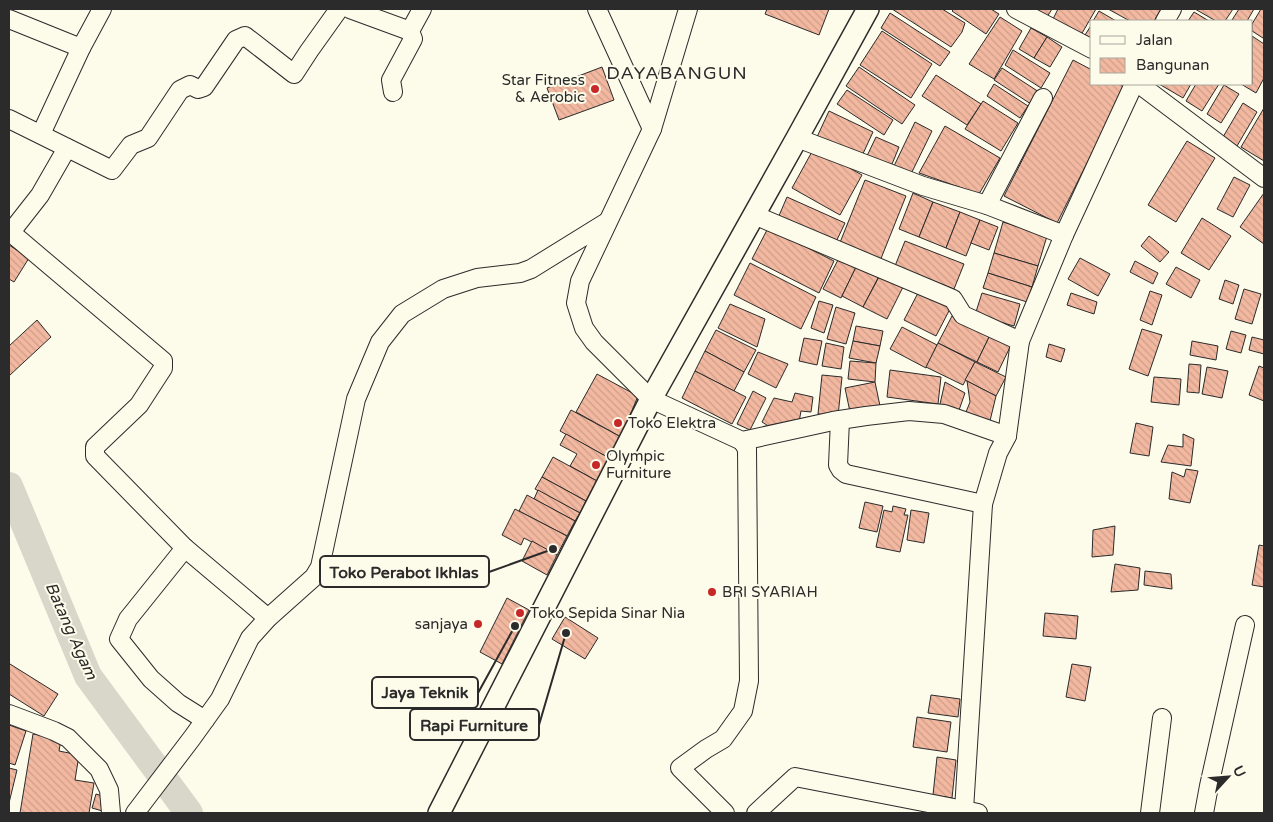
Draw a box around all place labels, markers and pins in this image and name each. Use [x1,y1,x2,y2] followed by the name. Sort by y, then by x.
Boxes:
[502,71,585,106] place label: Star Fitness & Aerobic
[589,83,601,95] marker: Star Fitness & Aerobic
[628,414,716,432] place label: Toko Elektra
[612,417,624,429] marker: Toko Elektra
[606,447,671,482] place label: Olympic Furniture
[590,459,602,471] marker: Olympic Furniture
[320,556,489,587] callout: Toko Perabot Ikhlas
[722,583,818,601] place label: BRI SYARIAH
[706,586,718,598] marker: BRI SYARIAH
[530,604,685,622] place label: Toko Sepida Sinar Nia
[514,607,526,619] marker: Toko Sepida Sinar Nia
[415,615,468,633] place label: sanjaya
[472,618,484,630] marker: sanjaya
[372,677,478,708] callout: Jaya Teknik
[410,709,539,740] callout: Rapi Furniture

